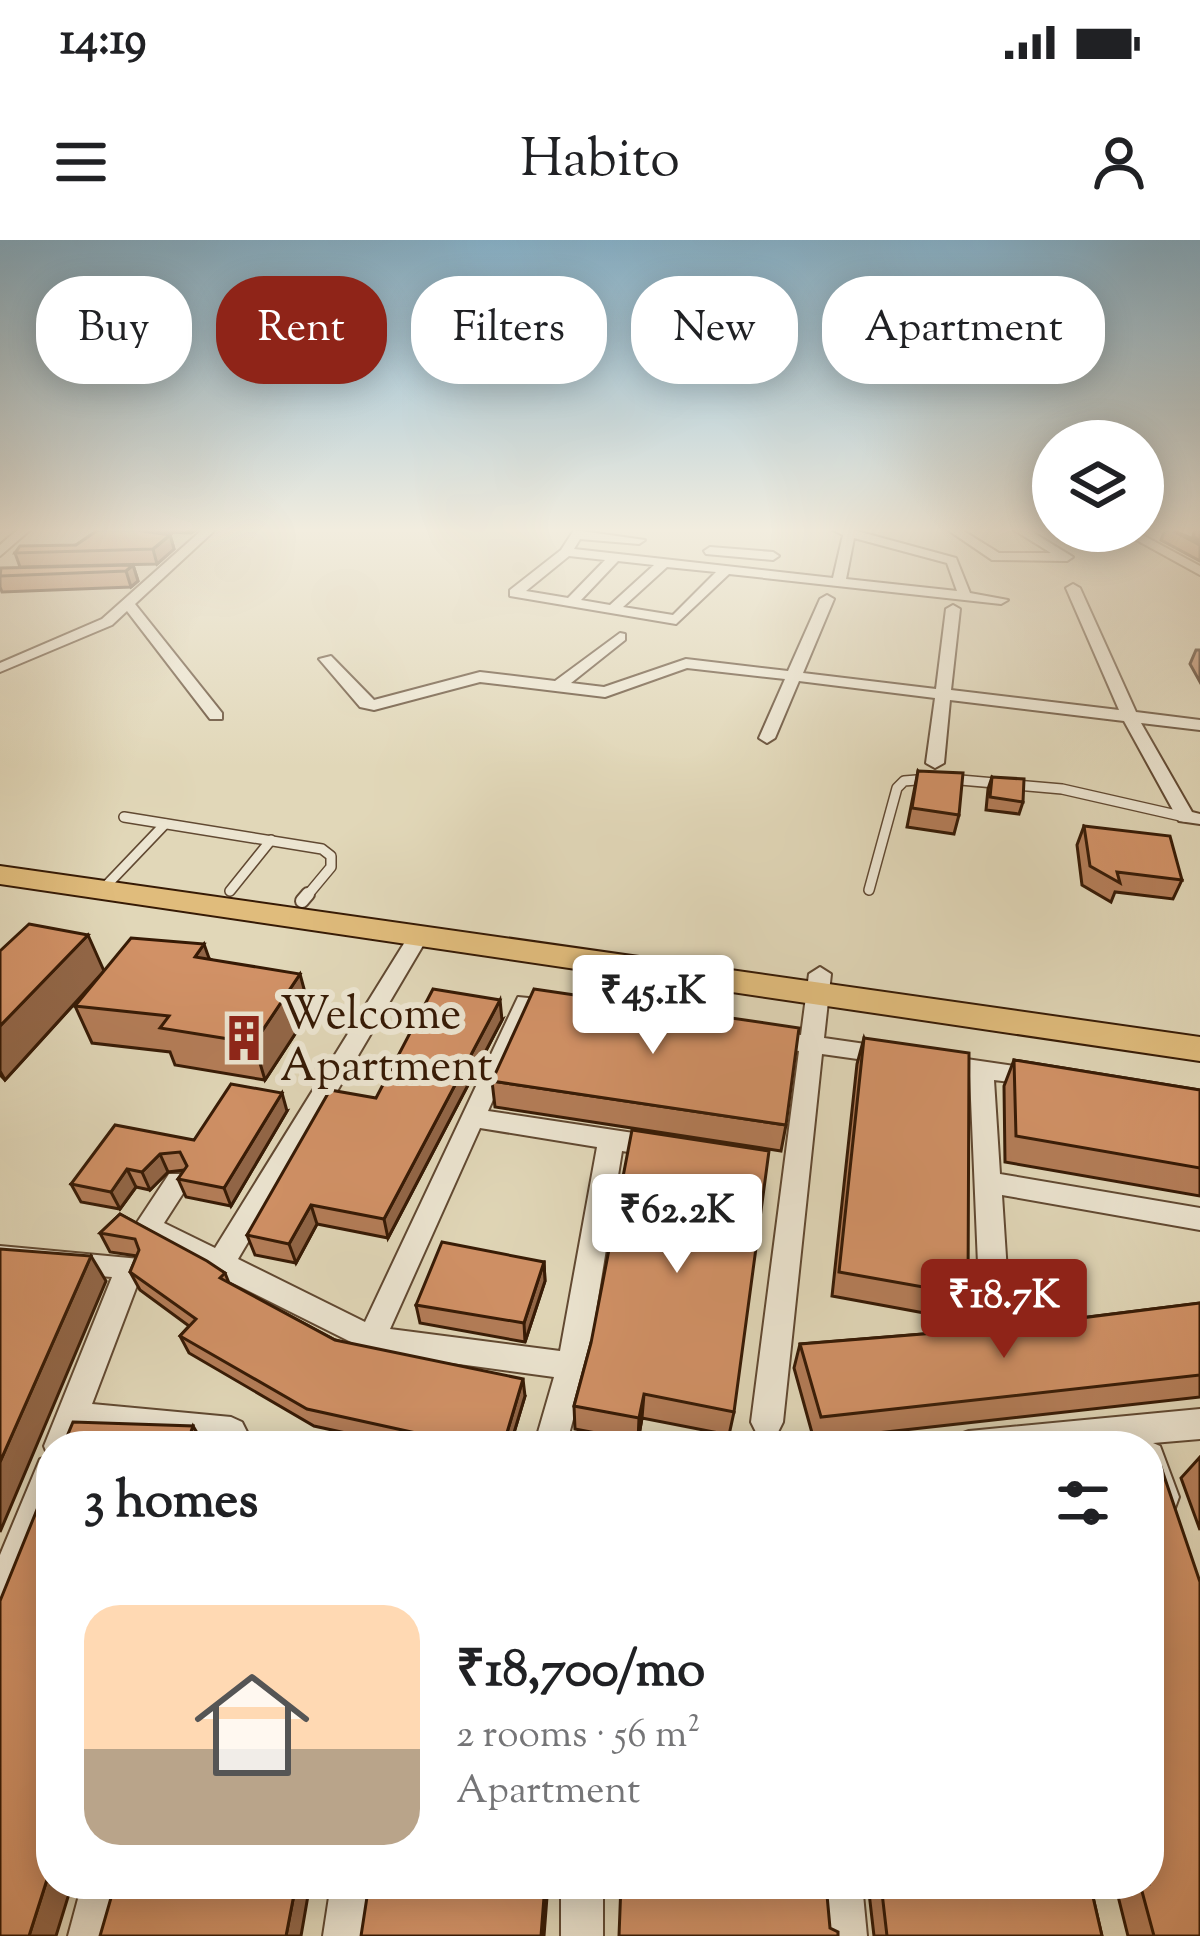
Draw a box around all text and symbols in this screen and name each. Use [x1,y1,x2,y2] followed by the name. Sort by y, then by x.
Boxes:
[60,10,146,75] text: 14:19
[520,123,680,201] text: Habito
[48,129,114,195] icon: menu
[1086,129,1152,195] icon: person
[36,276,192,384] chip: Buy
[216,276,387,384] chip: Rent
[411,276,607,384] chip: Filters
[631,276,798,384] chip: New
[822,276,1105,384] chip: Apartment
[1032,420,1164,552] map controls
[1032,420,1164,552] button: layers
[555,955,751,1057] pin: ₹45.1K
[600,966,706,1022] text: ₹45.1K
[280,985,493,1102] place label: Welcome Apartment
[219,1013,269,1063] building icon: Welcome Apartment
[579,1174,775,1276] pin: ₹62.2K
[619,1185,735,1241] text: ₹62.2K
[906,1259,1102,1361] pin: ₹18.7K
[948,1270,1060,1326] text: ₹18.7K
[84,1467,258,1540] text: 3 homes
[1050,1470,1116,1536] icon: filters
[456,1636,705,1709] text: ₹18,700/mo
[180,1653,324,1797] icon: home
[456,1709,700,1765] text: 2 rooms · 56 m²
[456,1765,640,1821] text: Apartment

